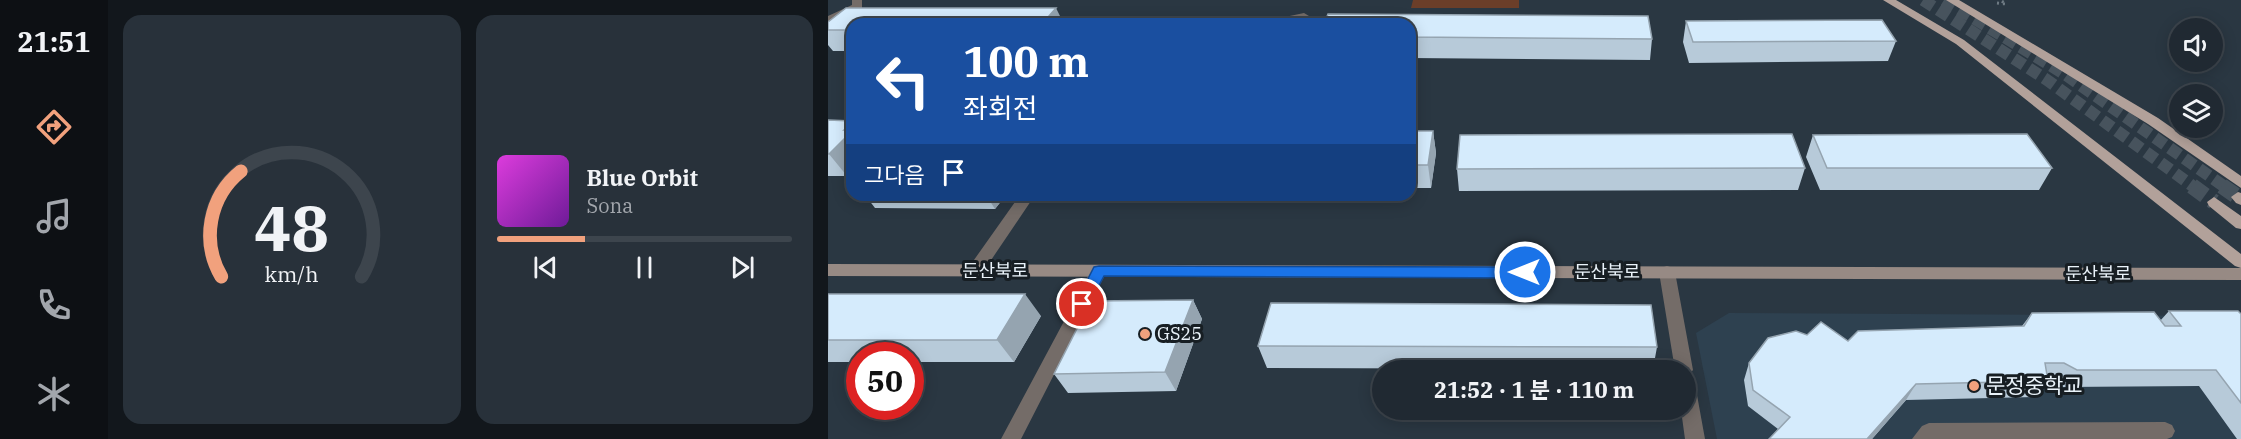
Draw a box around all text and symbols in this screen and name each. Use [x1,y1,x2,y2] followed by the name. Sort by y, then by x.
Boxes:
[2169,18,2223,138] map controls
[2169,18,2223,72] button: sound
[18,24,90,59] text: 21:51
[963,34,1089,89] text: 100 m
[864,42,942,120] icon: left
[2169,84,2223,138] button: layers
[963,90,1038,125] text: 좌회전
[33,106,75,148] icon: directions
[937,156,970,189] icon: arrive
[864,160,925,189] text: 그다음
[587,163,698,192] text: Blue Orbit
[254,187,329,268] text: 48
[587,192,633,219] text: Sona
[33,195,75,237] icon: music
[1493,240,1557,304] position arrow
[529,251,562,284] icon: previous
[628,251,661,284] icon: pause
[726,251,759,284] icon: next
[962,259,1028,282] street label: 둔산북로
[265,260,319,288] text: km/h
[1574,260,1640,283] street label: 둔산북로
[2065,262,2131,285] street label: 둔산북로
[1056,278,1107,329] pin
[33,284,75,326] icon: phone
[1065,287,1098,320] icon: arrive
[1157,322,1202,345] place label: GS25
[1138,327,1152,341] marker: GS25
[846,342,924,420] speed limit sign: 50
[1986,371,2083,399] place label: 문정중학교
[33,373,75,415] icon: climate
[1434,375,1634,404] text: 21:52 · 1 분 · 110 m
[1967,379,1981,393] marker: 문정중학교

